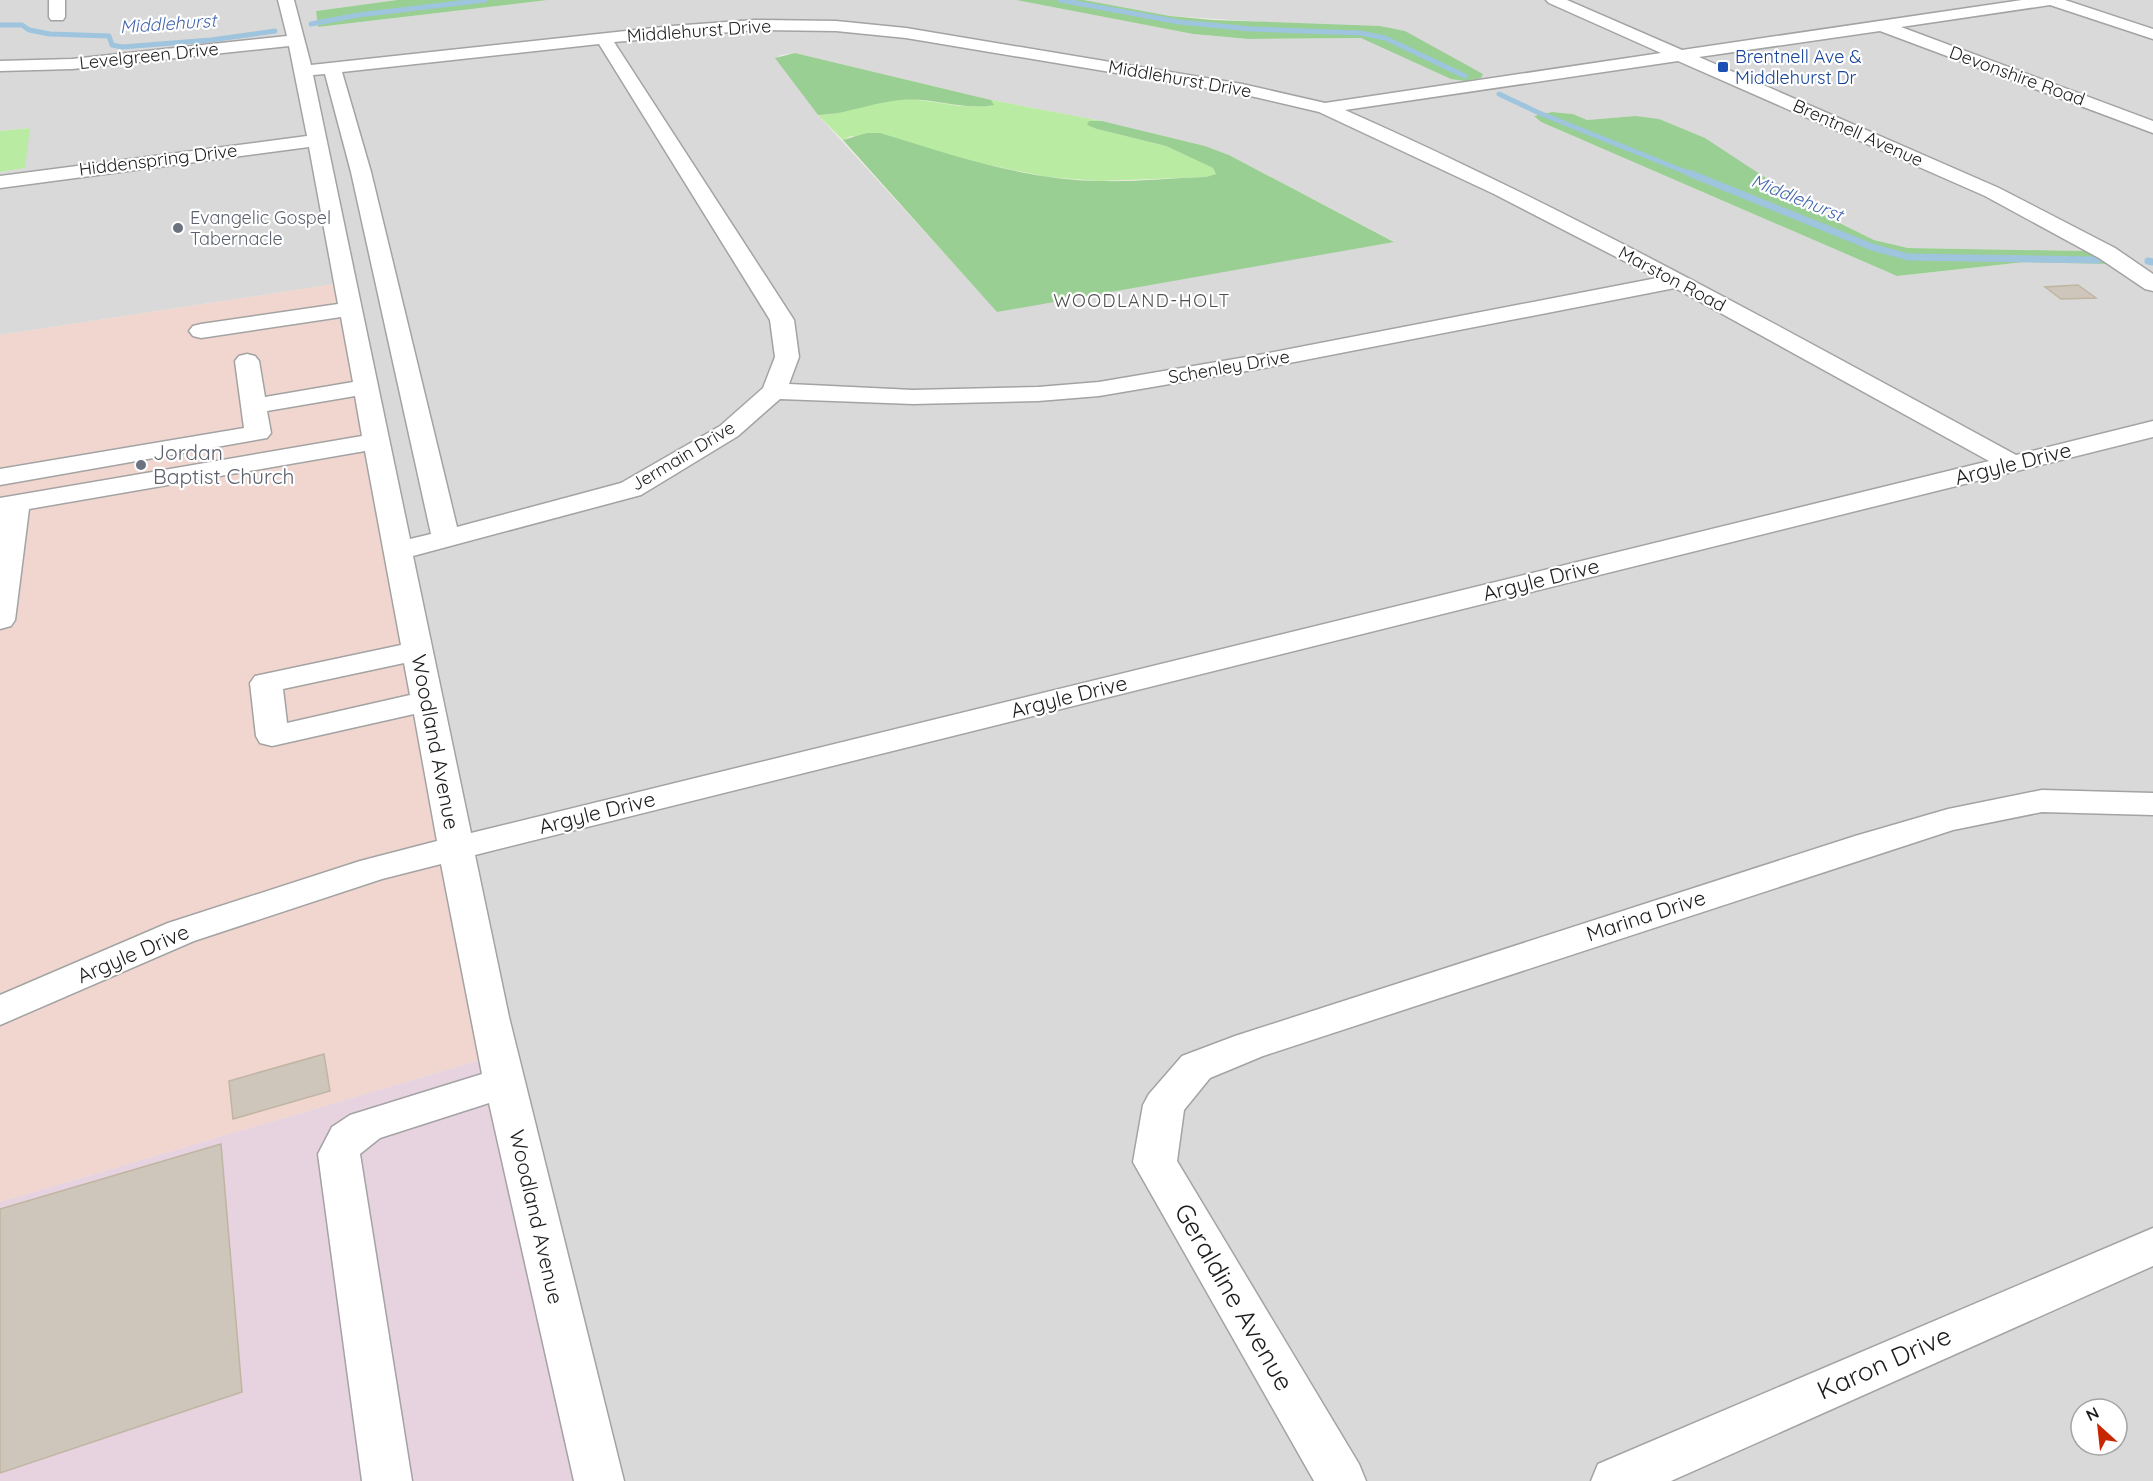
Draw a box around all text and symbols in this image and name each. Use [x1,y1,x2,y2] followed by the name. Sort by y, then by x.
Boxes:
[119,9,219,38] water label: Middlehurst
[626,14,772,47] street label: Middlehurst Drive
[78,37,220,74] street label: Levelgreen Drive
[1946,40,2088,111] street label: Devonshire Road
[1735,45,1862,89] place label: Brentnell Ave & Middlehurst Dr
[1107,55,1253,102] street label: Middlehurst Drive
[1716,60,1730,74] marker: Brentnell Ave & Middlehurst Dr
[1789,94,1927,172] street label: Brentnell Avenue
[78,138,238,181] street label: Hiddenspring Drive
[1748,169,1848,227] water label: Middlehurst
[190,206,331,250] place label: Evangelic Gospel Tabernacle
[171,221,185,235] marker: Evangelic Gospel Tabernacle
[1615,241,1730,316] street label: Marston Road
[1053,289,1231,312] district label: WOODLAND-HOLT
[1166,345,1291,388] street label: Schenley Drive
[627,416,739,496] street label: Jermain Drive
[1952,436,2074,490] street label: Argyle Drive
[153,439,294,489] place label: Jordan Baptist Church
[134,458,148,472] marker: Jordan Baptist Church
[1480,552,1602,606] street label: Argyle Drive
[406,652,466,832] street label: Woodland Avenue
[1008,669,1130,723] street label: Argyle Drive
[536,785,658,839] street label: Argyle Drive
[1583,884,1709,947] street label: Marina Drive
[73,918,193,988] street label: Argyle Drive
[504,1127,570,1306] street label: Woodland Avenue
[1167,1197,1301,1396] street label: Geraldine Avenue
[1812,1318,1956,1407] street label: Karon Drive
[2069,1397,2129,1457] north arrow
[2082,1402,2102,1425] text: N

